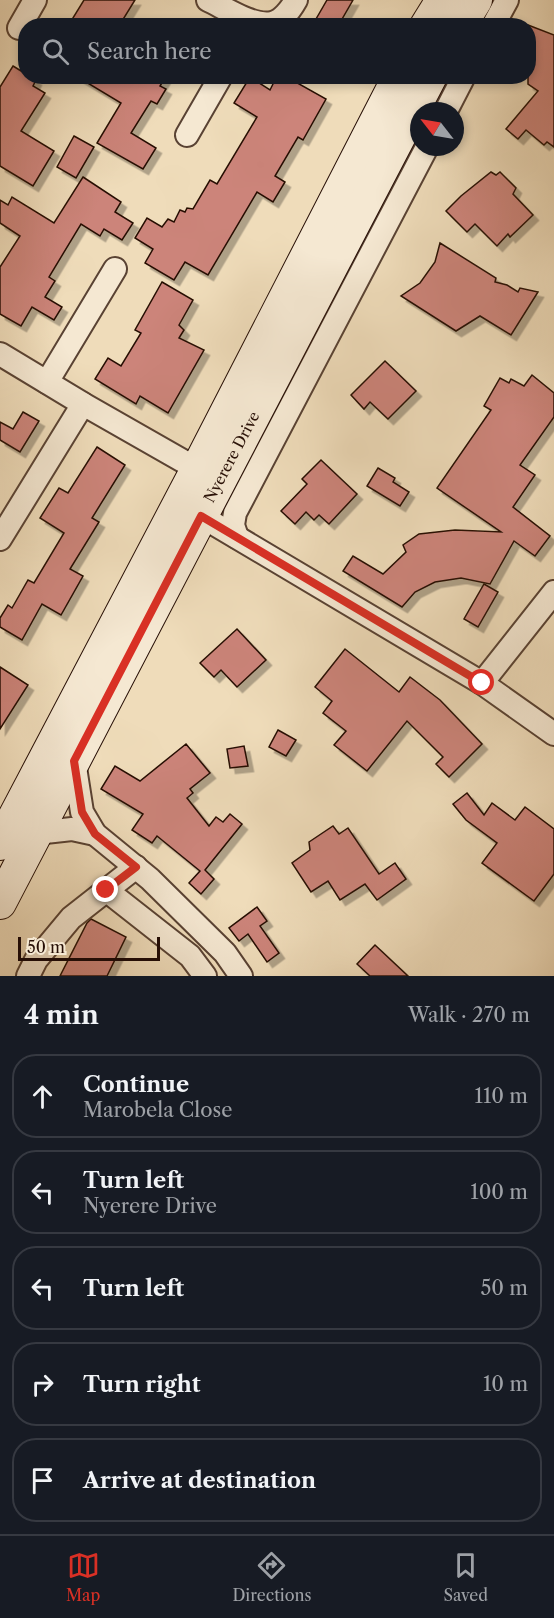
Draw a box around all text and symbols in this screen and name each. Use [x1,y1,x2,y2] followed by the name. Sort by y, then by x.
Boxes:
[18,18,536,84] search box
[39,35,72,68] icon: search
[87,38,212,65] text: Search here
[410,102,464,156] north arrow
[200,408,264,506] street label: Nyerere Drive
[468,669,494,695] route start
[92,876,118,902] route end
[18,934,160,962] scale bar
[27,937,65,957] text: 50 m
[24,999,99,1031] text: 4 min
[408,1003,530,1027] text: Walk · 270 m
[83,1071,189,1098] text: Continue
[26,1080,59,1113] icon: ahead
[475,1084,528,1108] text: 110 m
[83,1098,232,1122] text: Marobela Close
[83,1167,184,1194] text: Turn left
[26,1176,59,1209] icon: left
[470,1180,528,1204] text: 100 m
[83,1194,217,1218] text: Nyerere Drive
[26,1272,59,1305] icon: left
[83,1275,184,1302] text: Turn left
[481,1276,528,1300] text: 50 m
[26,1368,59,1401] icon: right
[83,1371,201,1398] text: Turn right
[483,1372,528,1396] text: 10 m
[26,1464,59,1497] icon: arrive
[83,1467,316,1494] text: Arrive at destination
[66,1549,100,1605] tab: Map
[232,1549,311,1605] tab: Directions
[444,1549,488,1605] tab: Saved

